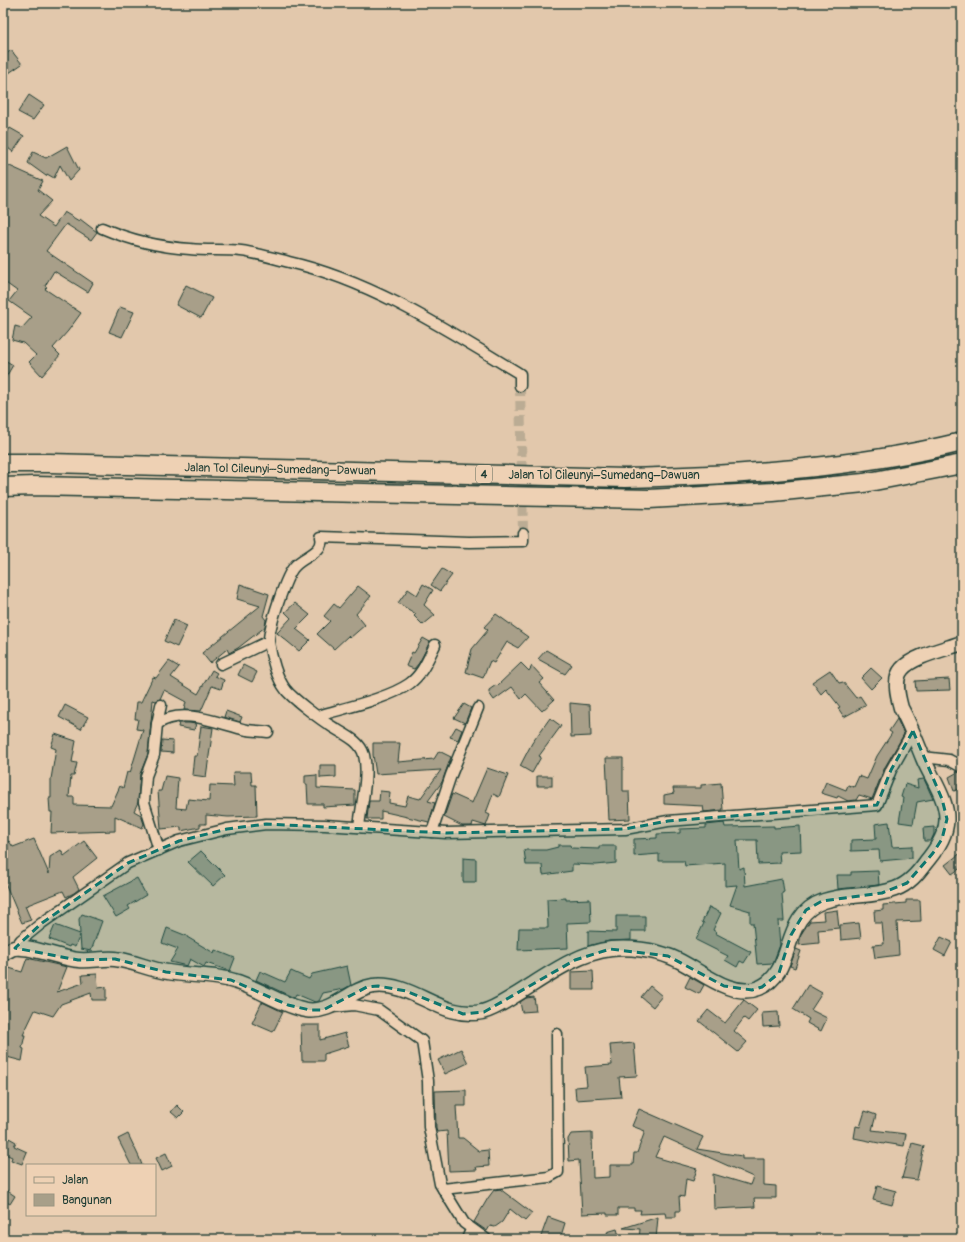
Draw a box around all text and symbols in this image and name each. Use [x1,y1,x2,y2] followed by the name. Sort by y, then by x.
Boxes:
[184,460,376,479] street label: Jalan Tol Cileunyi–Sumedang–Dawuan
[476,465,492,483] road number: 4
[508,468,700,483] street label: Jalan Tol Cileunyi–Sumedang–Dawuan
[26,1164,156,1216] legend
[62,1173,88,1188] text: Jalan
[62,1193,112,1208] text: Bangunan

